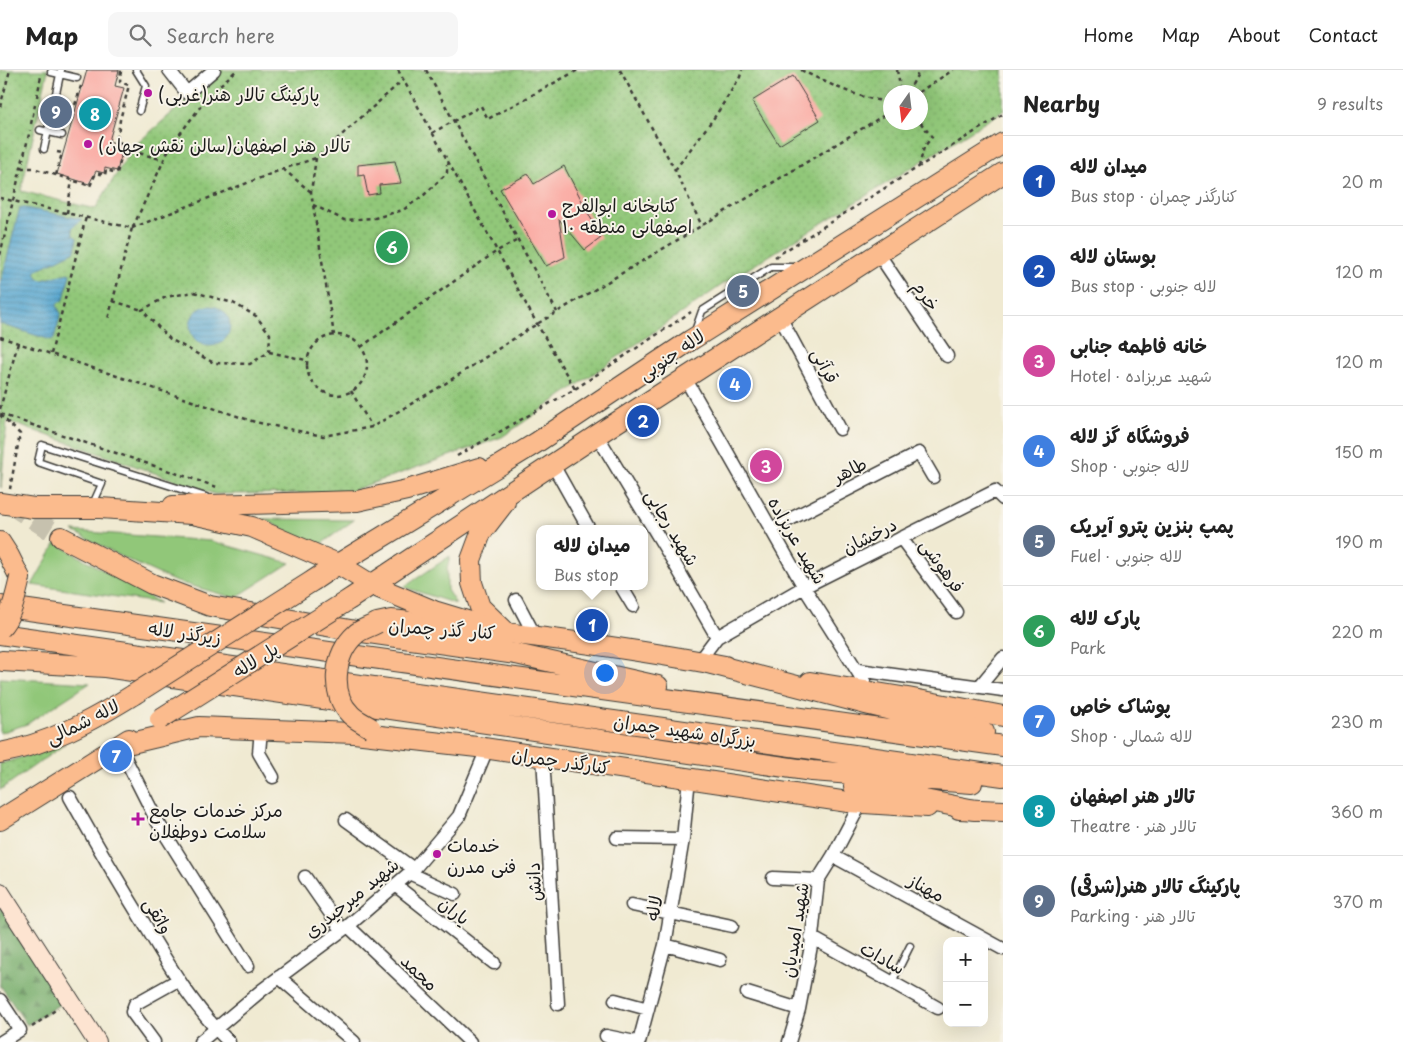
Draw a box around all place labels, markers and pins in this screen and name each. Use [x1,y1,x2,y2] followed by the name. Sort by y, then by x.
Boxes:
[158,80,320,107] place label: پارکینگ تالار هنر(غربی)
[142,87,154,99] marker: پارکینگ تالار هنر(غربی)
[40,93,72,131] pin: 9
[79,95,111,133] pin: 8
[98,131,351,158] place label: تالار هنر اصفهان(سالن نقش جهان)
[82,138,94,150] marker: تالار هنر اصفهان(سالن نقش جهان)
[562,191,692,239] place label: کتابخانه ابوالفرج اصفهانی منطقه ۱۰
[546,208,558,220] marker: کتابخانه ابوالفرج اصفهانی منطقه ۱۰
[376,228,408,266] pin: 6
[727,272,759,310] pin: 5
[719,365,751,403] pin: 4
[627,402,659,440] pin: 2
[750,447,782,485] pin: 3
[576,606,608,644] pin: 1
[100,737,132,775] pin: 7
[149,796,283,844] place label: مرکز خدمات جامع سلامت دوطفلان
[131,812,145,826] marker: مرکز خدمات جامع سلامت دوطفلان
[447,831,516,879] place label: خدمات فنی مدرن
[431,848,443,860] marker: خدمات فنی مدرن

